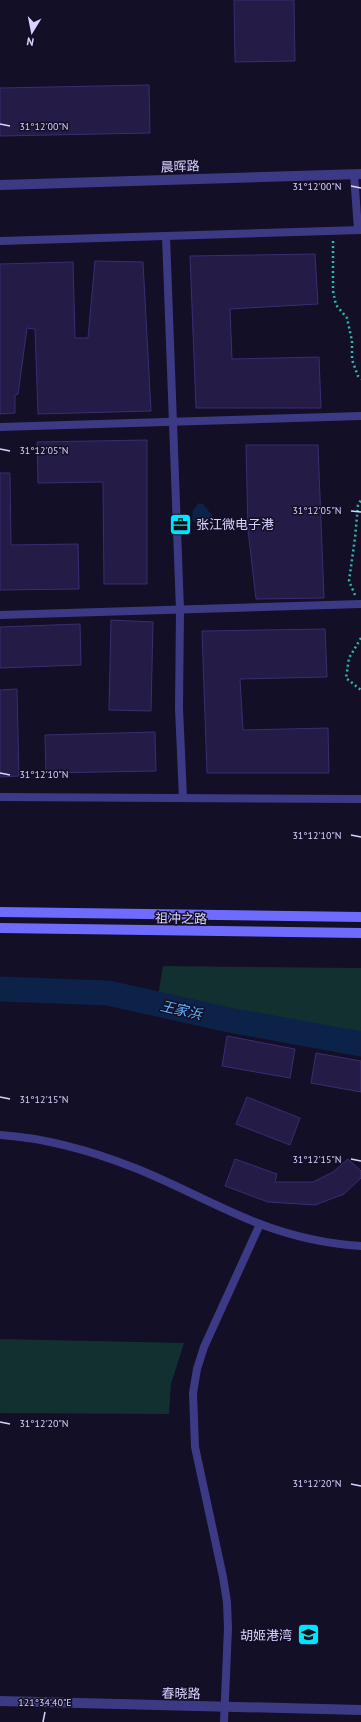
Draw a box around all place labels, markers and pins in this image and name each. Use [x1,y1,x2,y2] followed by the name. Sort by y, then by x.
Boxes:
[167,511,193,537] office icon: 张江微电子港
[196,516,274,533] place label: 张江微电子港
[295,1622,321,1648] school or university icon: 胡姬港湾
[240,1627,292,1644] place label: 胡姬港湾

